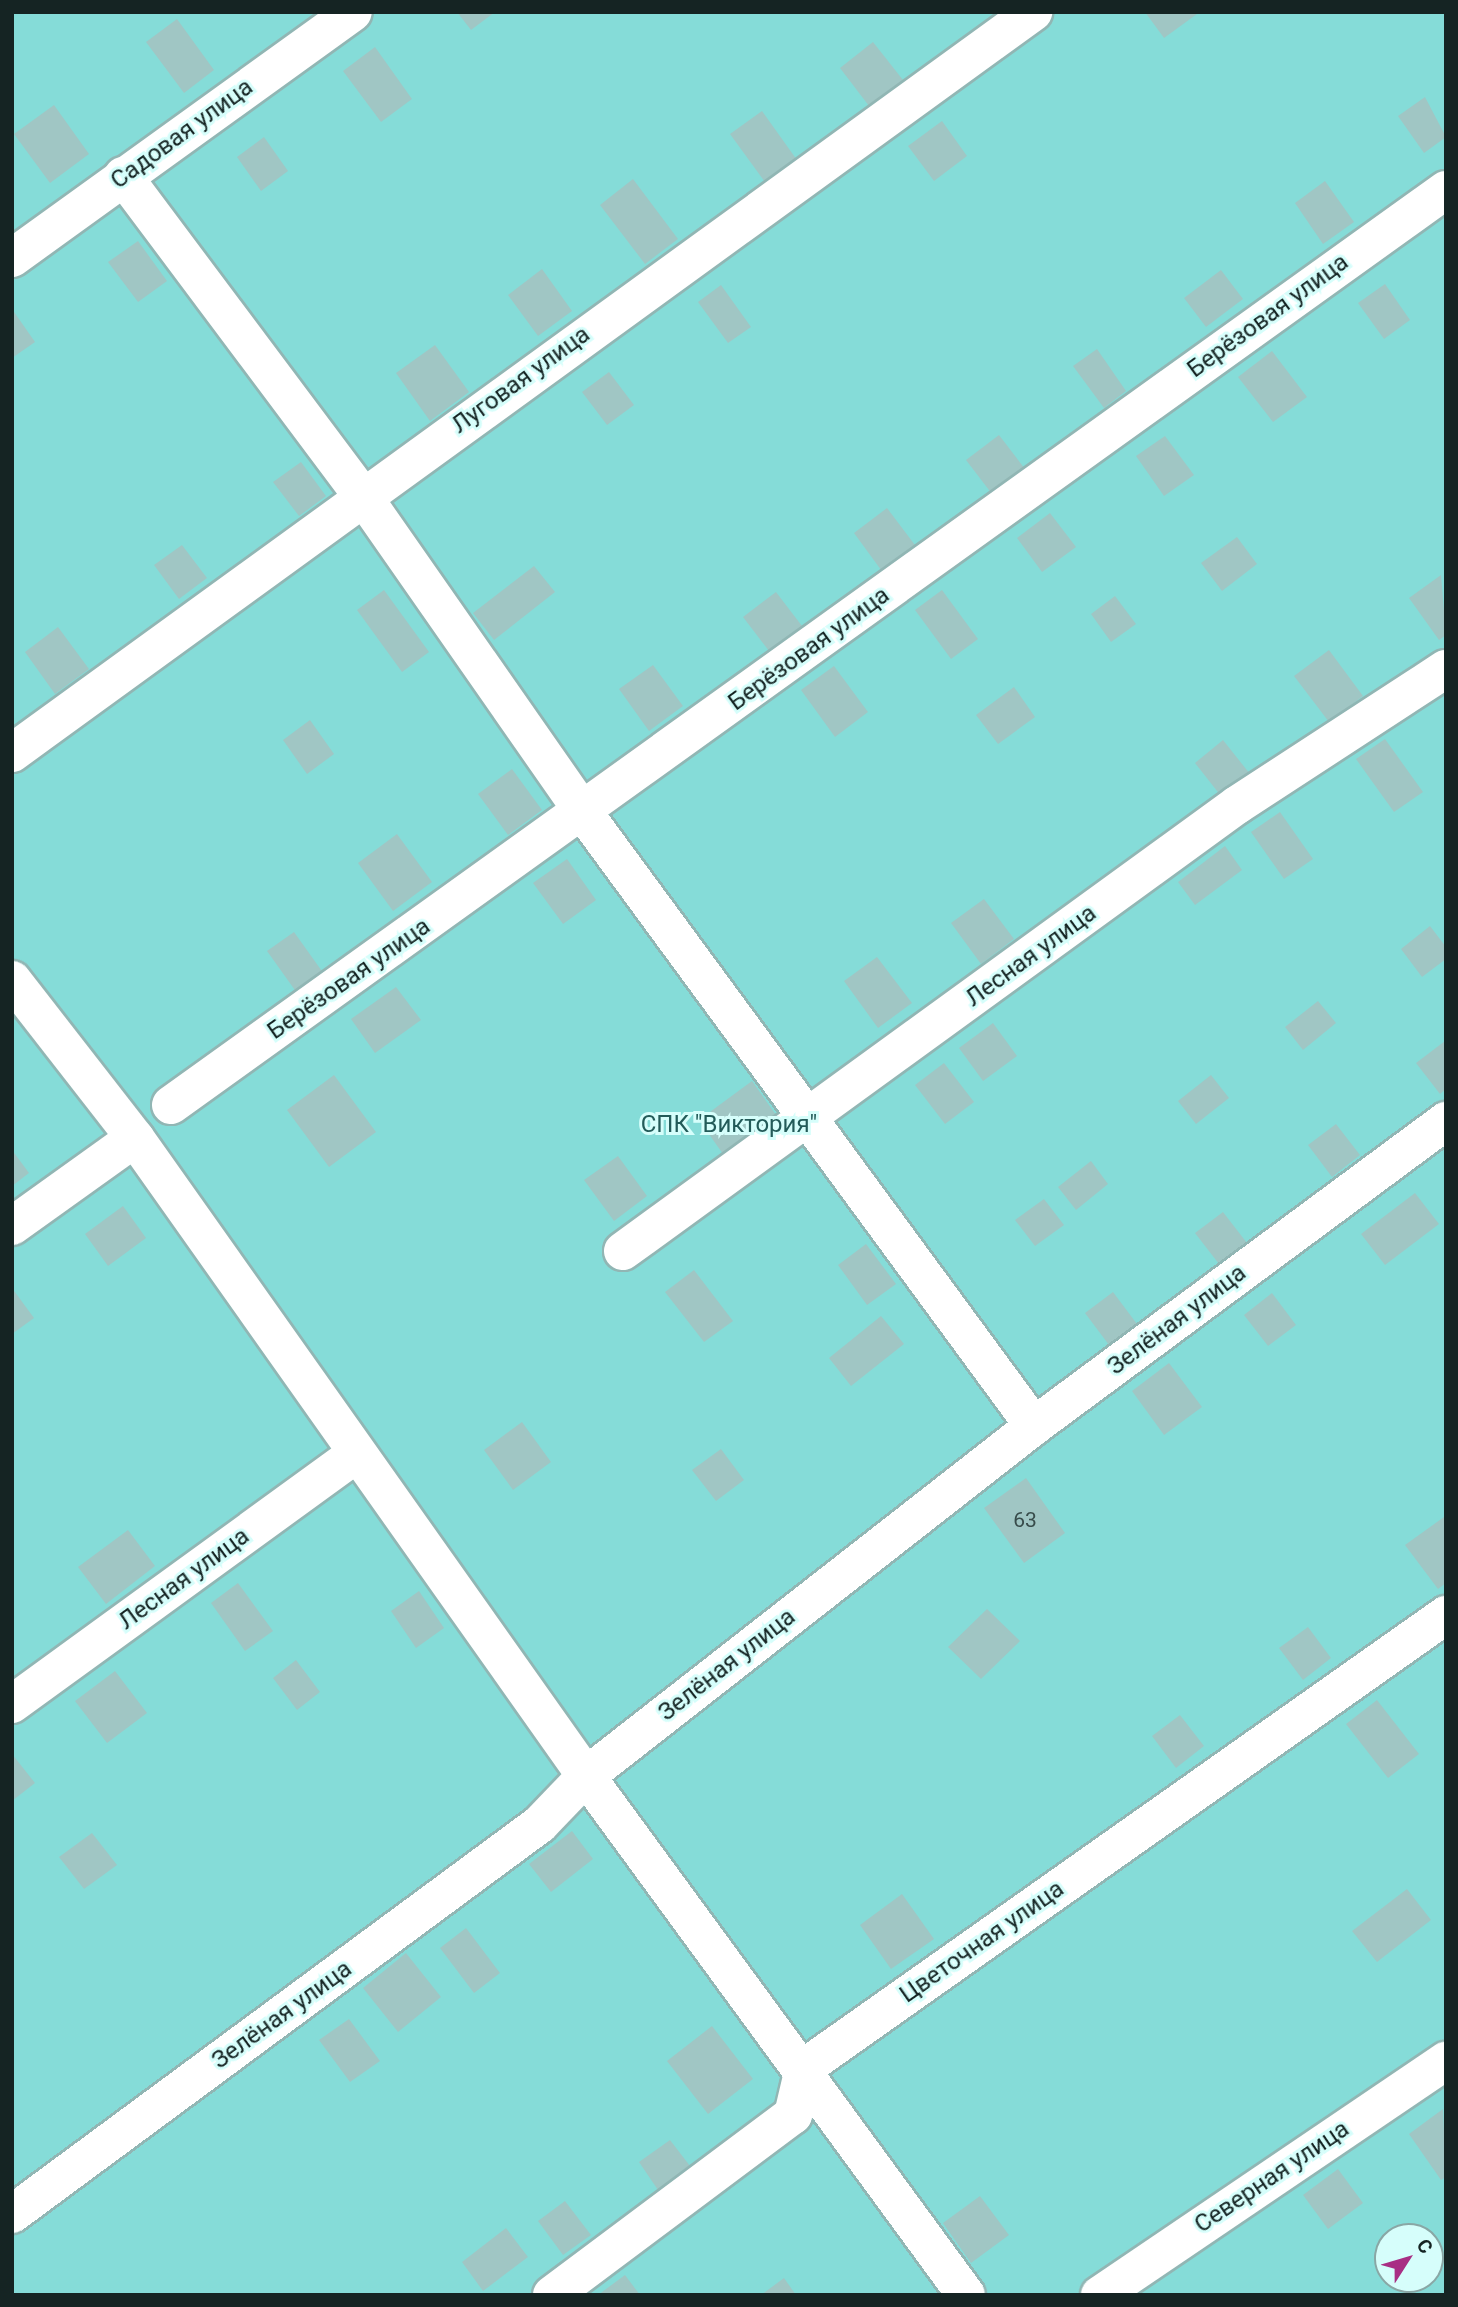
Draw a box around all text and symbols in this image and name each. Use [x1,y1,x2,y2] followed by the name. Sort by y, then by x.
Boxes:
[105,73,259,195] street label: Садовая улица
[1182,248,1354,384] street label: Берёзовая улица
[446,320,596,440] street label: Луговая улица
[723,581,895,717] street label: Берёзовая улица
[960,899,1102,1013] street label: Лесная улица
[262,912,436,1046] street label: Берёзовая улица
[641,1111,817,1139] park label: СПК "Виктория"
[1102,1259,1252,1381] street label: Зелёная улица
[1013,1507,1037,1533] house number: 63
[113,1522,255,1636] street label: Лесная улица
[653,1603,801,1727] street label: Зелёная улица
[894,1875,1070,2009] street label: Цветочная улица
[207,1955,357,2075] street label: Зелёная улица
[1189,2115,1355,2239] street label: Северная улица
[1374,2223,1444,2293] north arrow
[1412,2234,1438,2258] text: С

